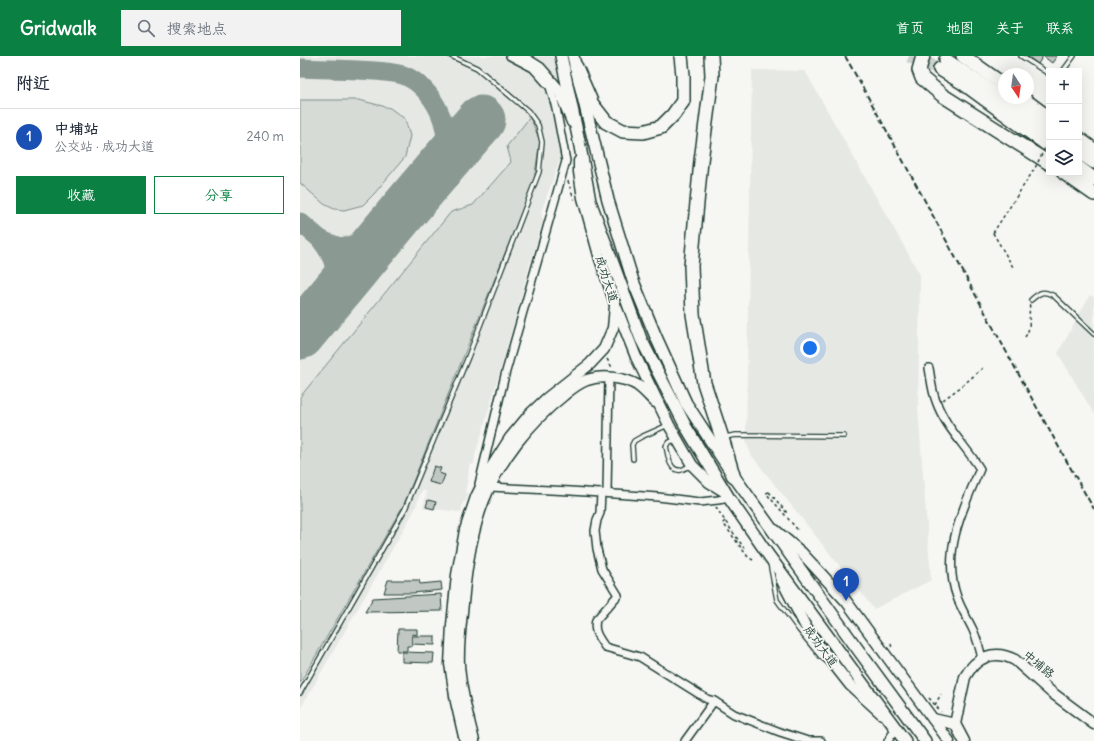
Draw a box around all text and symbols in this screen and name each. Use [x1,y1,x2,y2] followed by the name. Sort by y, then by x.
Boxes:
[121,10,401,46] search box
[20,16,97,40] text: Gridwalk
[135,17,157,39] icon: search
[167,19,227,38] text: 搜索地点
[896,19,924,37] text: 首页
[946,19,974,37] text: 地图
[996,19,1024,37] text: 关于
[1046,19,1074,37] text: 联系
[998,68,1034,104] north arrow
[1046,68,1082,176] map controls
[1046,68,1082,104] button: +
[16,72,50,94] text: 附近
[1046,104,1082,140] button: −
[54,119,99,138] text: 中埔站
[26,128,32,145] text: 1
[247,128,284,145] text: 240 m
[54,138,154,155] text: 公交站 · 成功大道
[1046,140,1082,176] button: layers
[16,176,146,214] button: 收藏
[154,176,284,214] button: 分享
[592,254,622,304] street label: 成功大道
[800,338,820,358] your location
[833,568,859,601] pin: 1
[801,622,841,670] street label: 成功大道
[1020,647,1058,681] street label: 中埔路

